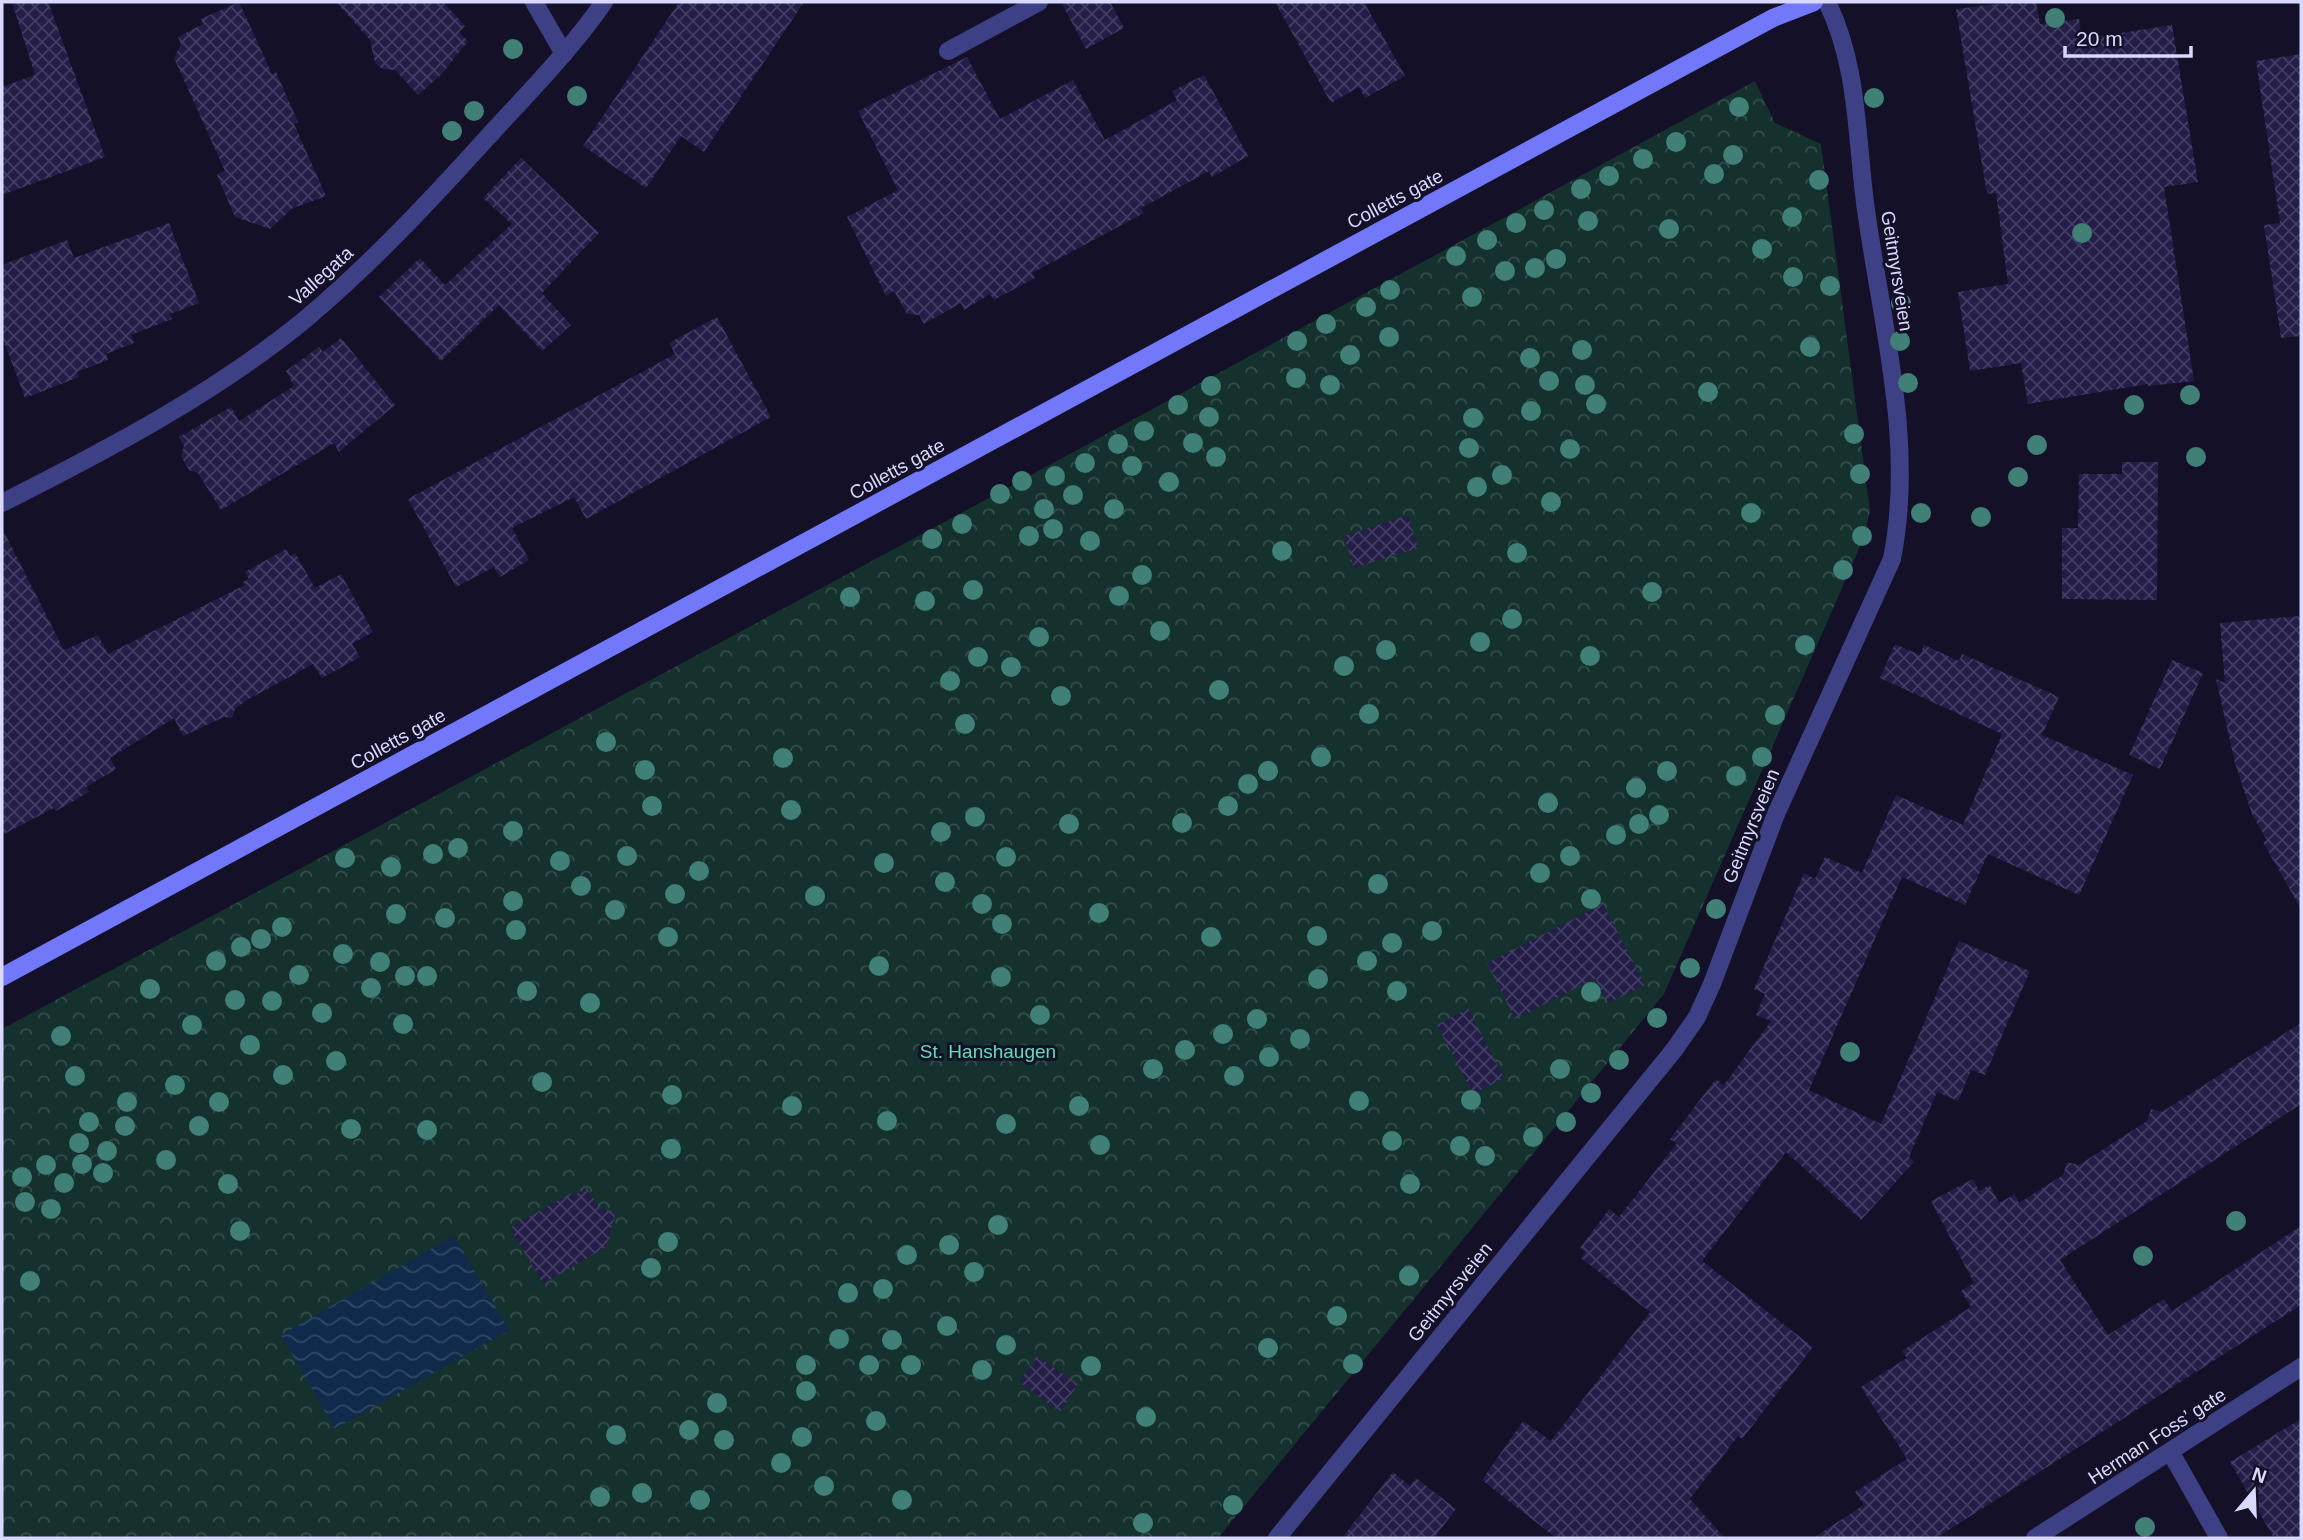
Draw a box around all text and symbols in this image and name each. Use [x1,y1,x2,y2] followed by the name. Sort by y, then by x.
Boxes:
[2065,14,2191,58] scale bar
[2076,27,2123,50] text: 20 m
[1343,165,1447,233] street label: Colletts gate
[1877,209,1917,333] street label: Geitmyrsveien
[285,242,357,310] street label: Vallegata
[846,434,948,504] street label: Colletts gate
[347,704,449,774] street label: Colletts gate
[1719,766,1783,886] street label: Geitmyrsveien
[920,1041,1056,1062] park label: St. Hanshaugen
[1404,1238,1496,1346] street label: Geitmyrsveien
[2084,1384,2230,1488] street label: Herman Foss’ gate
[2219,1456,2289,1526] north arrow
[2249,1463,2269,1488] text: N

